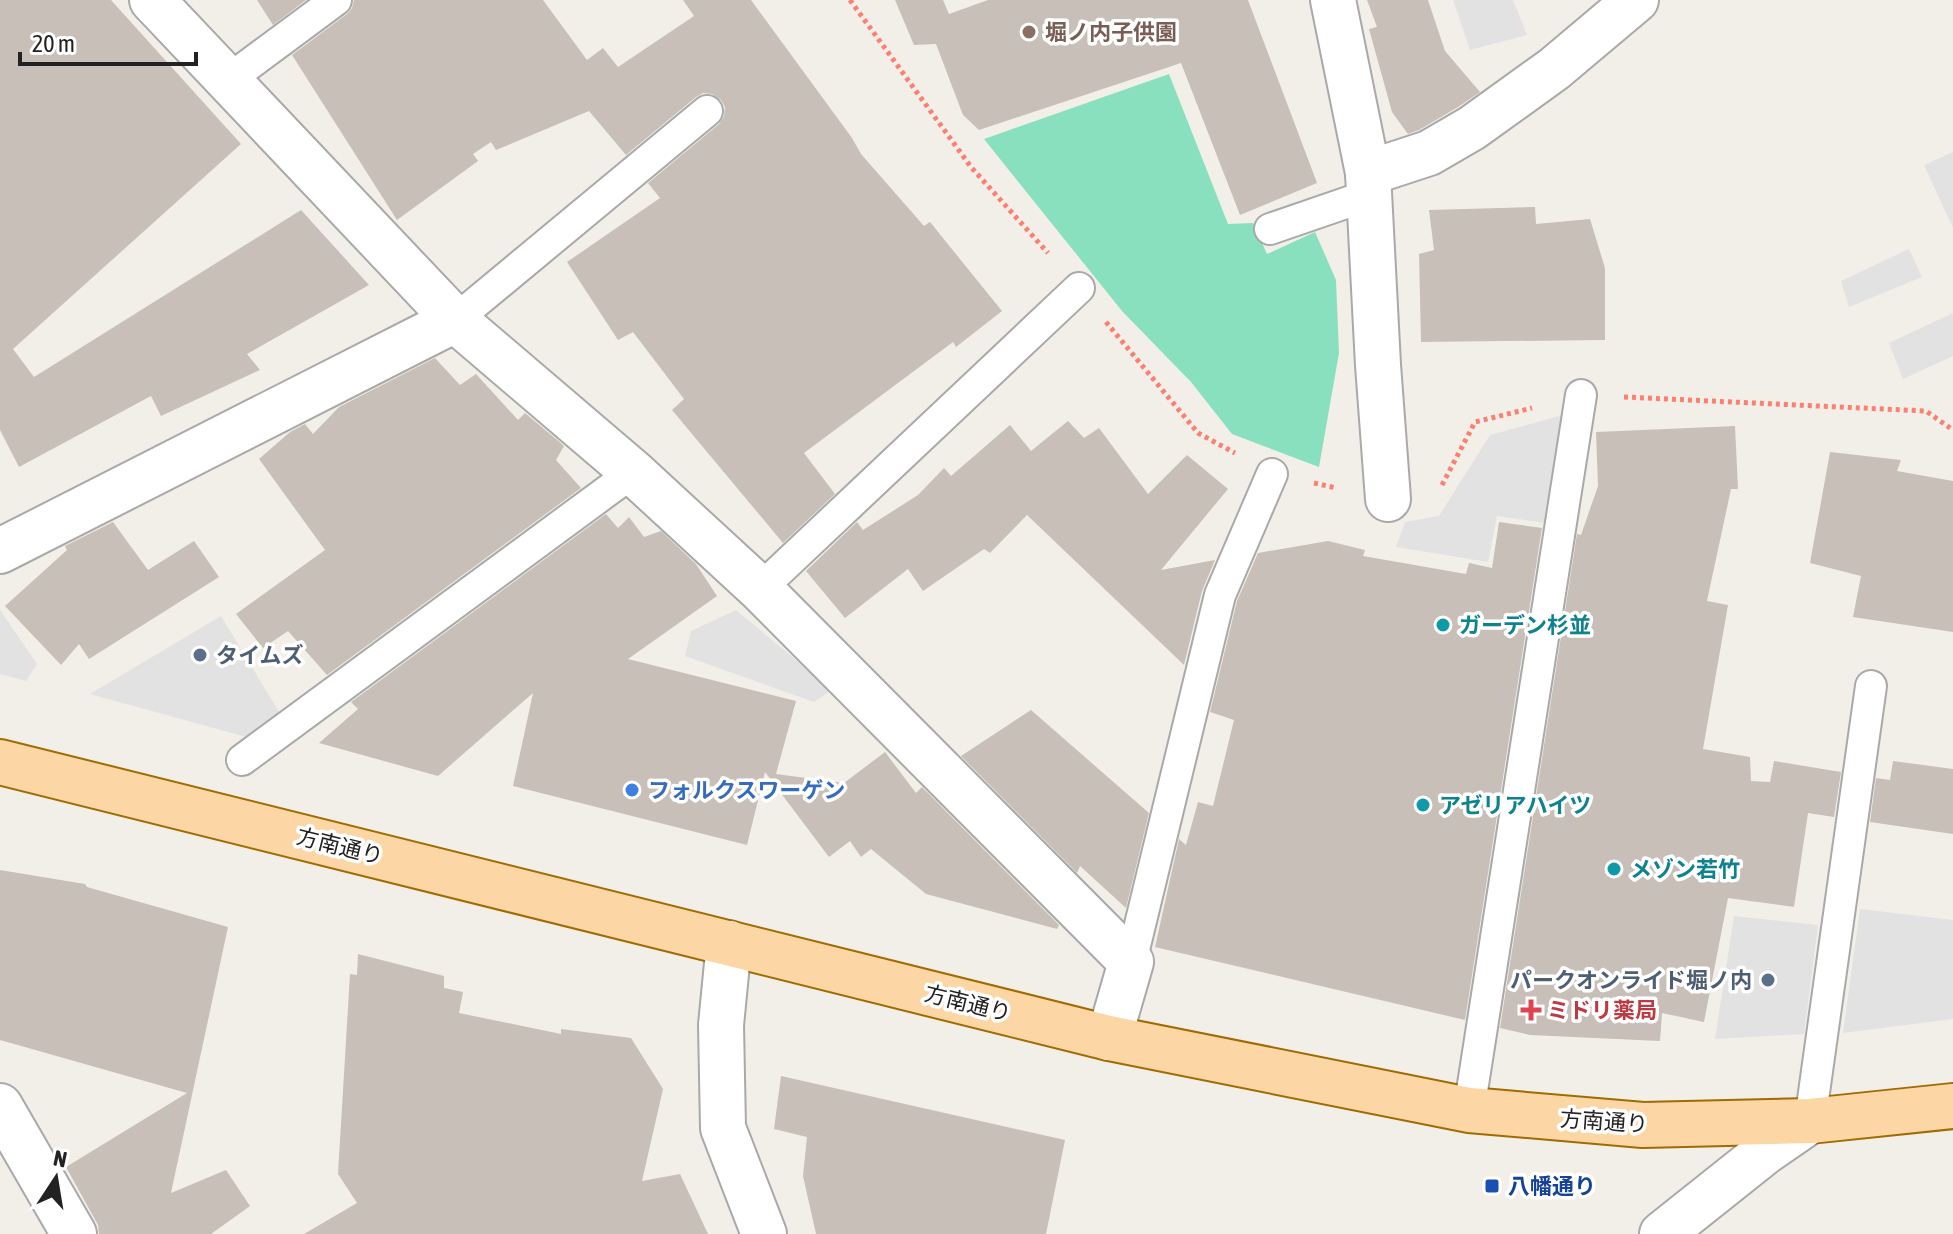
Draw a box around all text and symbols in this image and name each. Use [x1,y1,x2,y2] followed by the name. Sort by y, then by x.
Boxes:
[20,16,196,66] scale bar
[1045,19,1177,45] place label: 堀ノ内子供園
[1020,23,1038,41] marker: 堀ノ内子供園
[32,30,75,57] text: 20 m
[1459,612,1591,638] place label: ガーデン杉並
[1434,616,1452,634] marker: ガーデン杉並
[216,642,304,668] place label: タイムズ
[191,646,209,664] marker: タイムズ
[648,777,845,803] place label: フォルクスワーゲン
[623,781,641,799] marker: フォルクスワーゲン
[1439,792,1591,818] place label: アゼリアハイツ
[1414,796,1432,814] marker: アゼリアハイツ
[294,823,386,869] street label: 方南通り
[1630,856,1740,882] place label: メゾン若竹
[1605,860,1623,878] marker: メゾン若竹
[1510,967,1752,993] place label: パークオンライド堀ノ内
[1759,971,1777,989] marker: パークオンライド堀ノ内
[922,980,1014,1026] street label: 方南通り
[1547,997,1657,1023] place label: ミドリ薬局
[1522,1001,1540,1019] marker: ミドリ薬局
[1559,1105,1649,1137] street label: 方南通り
[16,1138,96,1218] north arrow
[51,1144,69,1173] text: N
[1508,1173,1596,1199] place label: 八幡通り
[1483,1177,1501,1195] marker: 八幡通り

